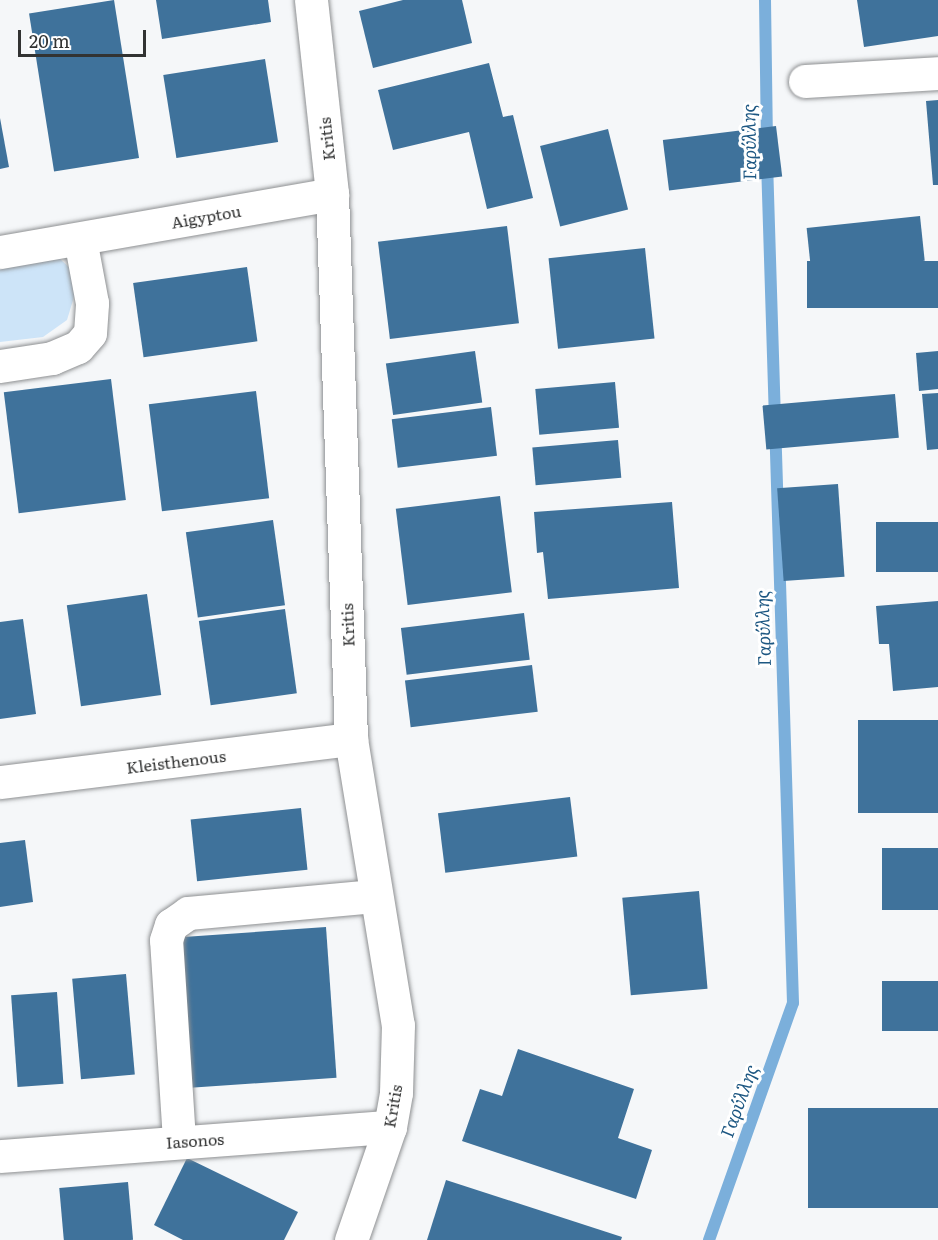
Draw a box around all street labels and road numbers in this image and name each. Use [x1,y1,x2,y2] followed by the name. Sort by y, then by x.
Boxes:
[314,116,338,162] street label: Kritis
[170,200,242,232] street label: Aigyptou
[337,603,357,647] street label: Kritis
[125,745,227,777] street label: Kleisthenous
[379,1083,405,1129] street label: Kritis
[165,1128,225,1152] street label: Iasonos

